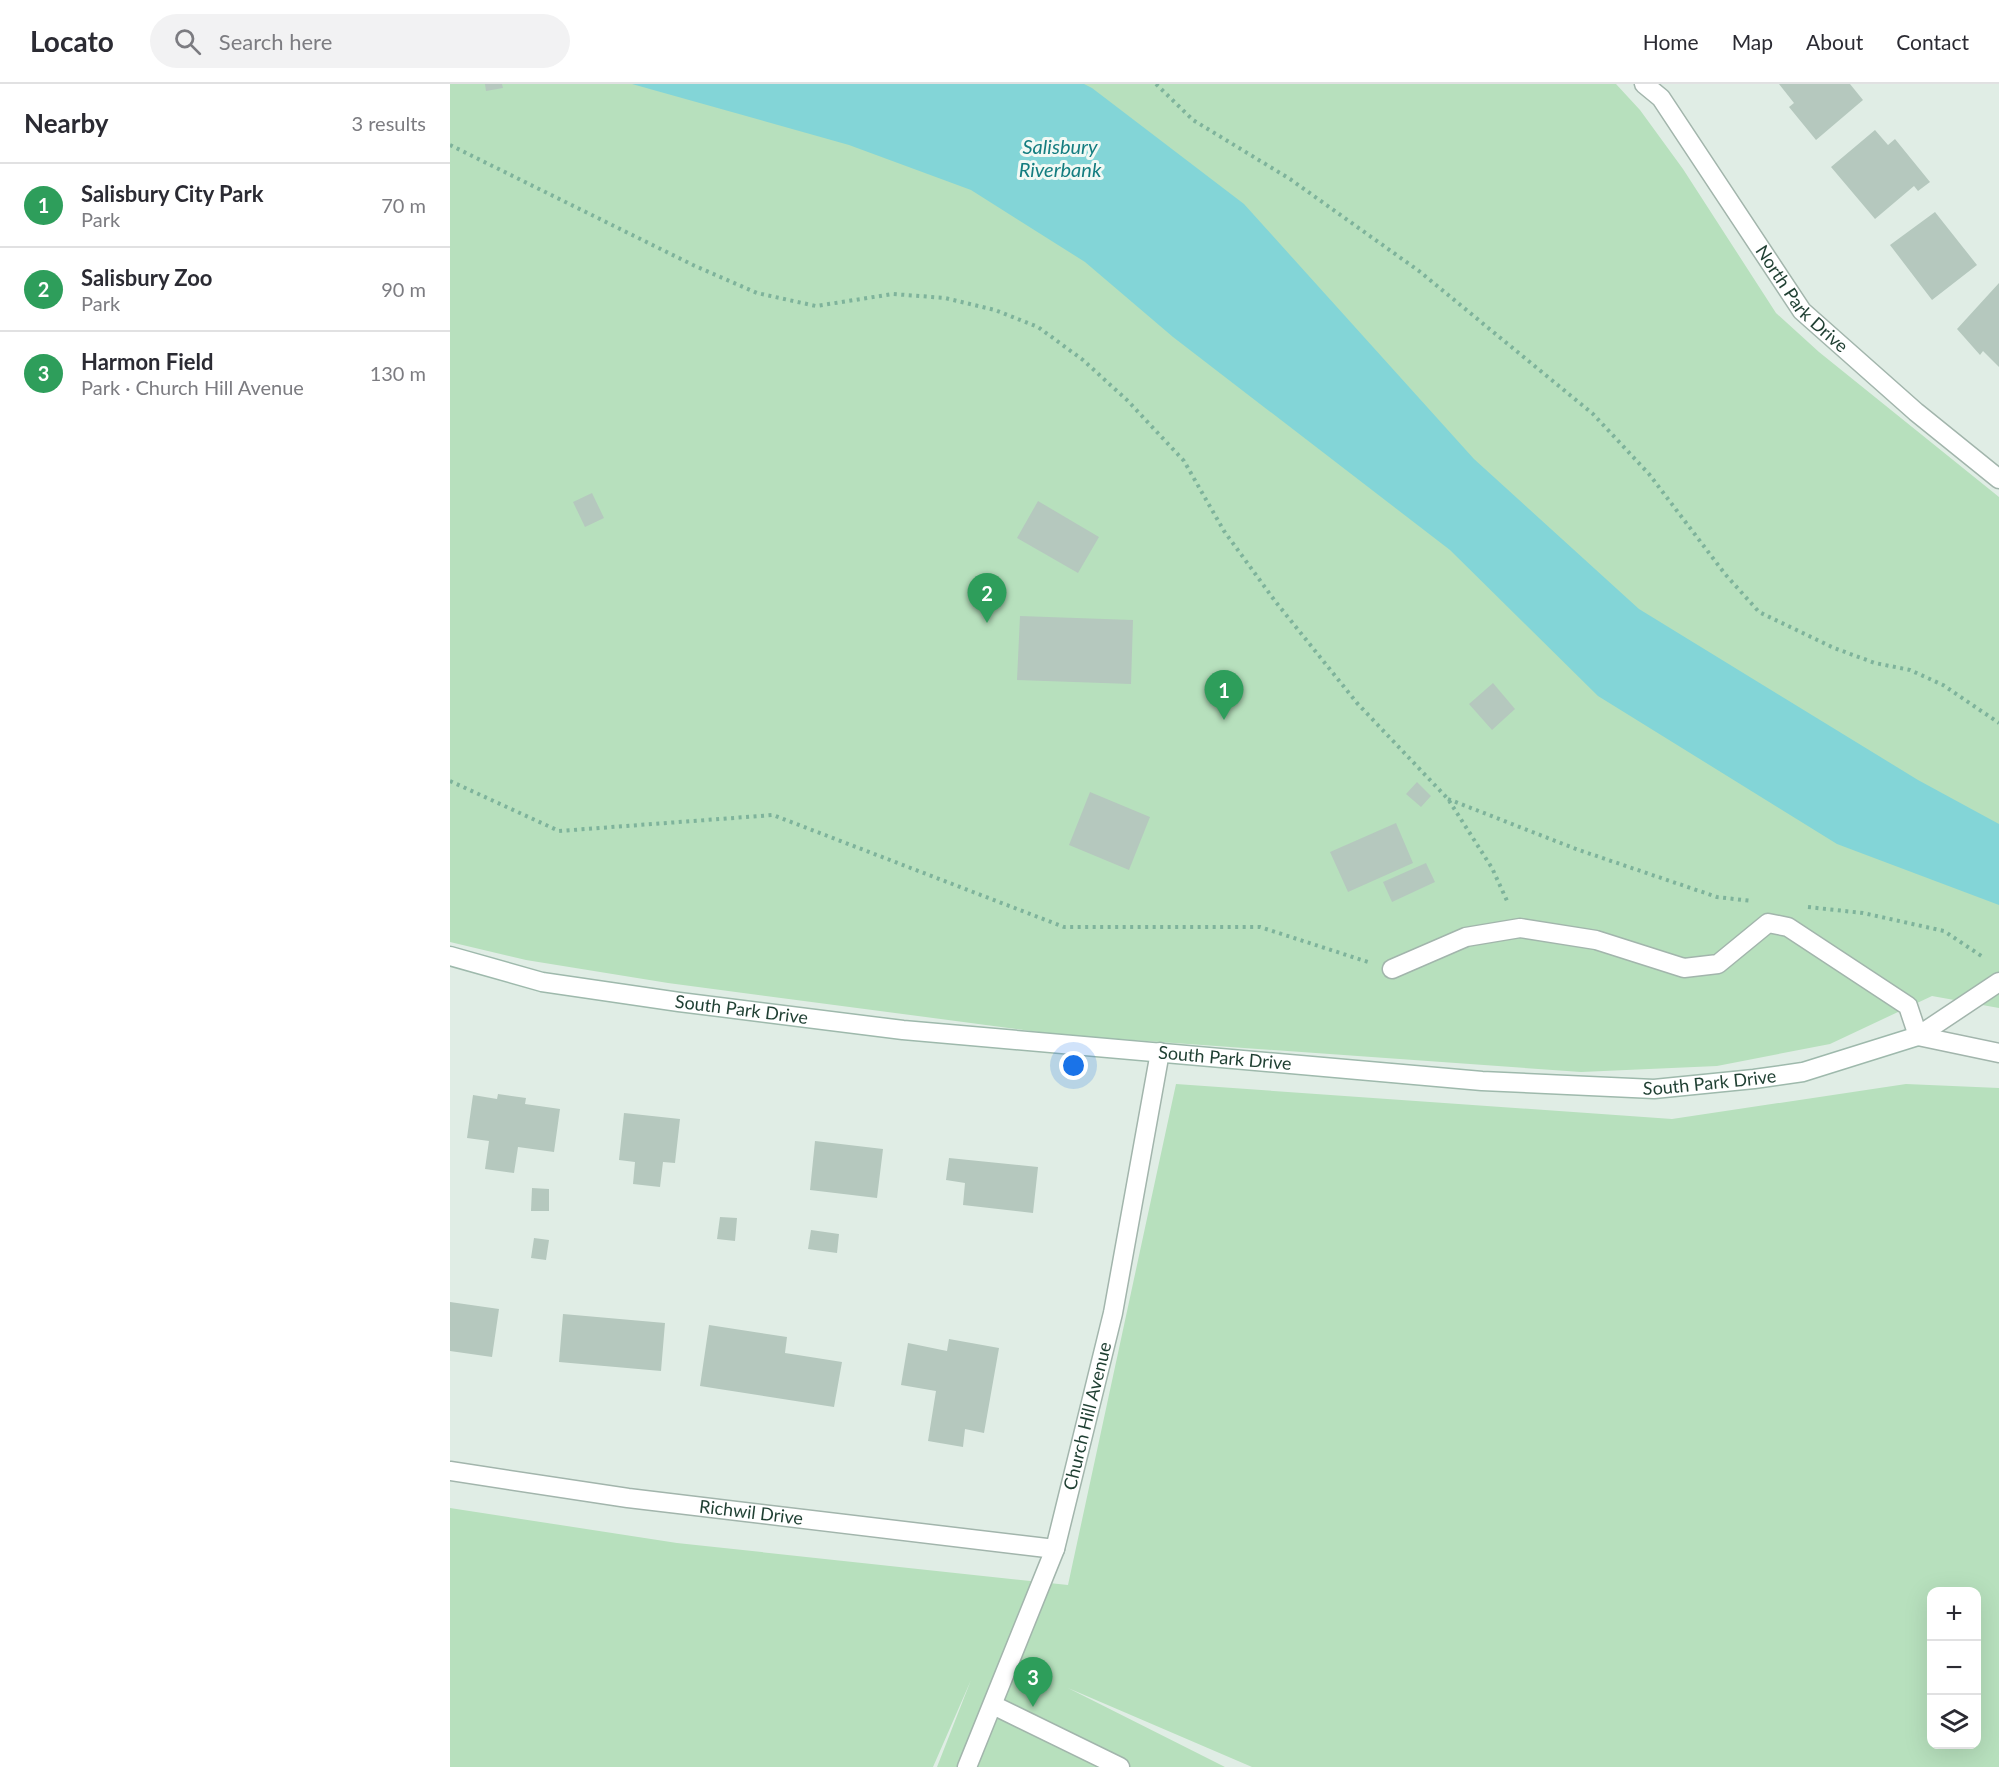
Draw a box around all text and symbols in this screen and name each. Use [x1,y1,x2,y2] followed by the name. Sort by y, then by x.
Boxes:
[150,14,570,68] search box
[30,24,114,58] text: Locato
[171,25,204,58] icon: search
[219,28,332,55] text: Search here
[1643,29,1699,54] text: Home
[1732,29,1773,54] text: Map
[1806,29,1863,54] text: About
[1896,29,1969,54] text: Contact
[24,107,109,139] text: Nearby
[351,111,426,135] text: 3 results
[1019,134,1102,181] water label: Salisbury Riverbank
[81,180,263,207] text: Salisbury City Park
[38,193,49,217] text: 1
[381,193,426,217] text: 70 m
[81,207,120,231] text: Park
[1751,241,1853,357] street label: North Park Drive
[81,264,212,291] text: Salisbury Zoo
[38,277,49,301] text: 2
[381,277,426,301] text: 90 m
[81,291,120,315] text: Park
[81,348,214,375] text: Harmon Field
[38,361,49,385] text: 3
[370,361,426,385] text: 130 m
[81,375,304,399] text: Park · Church Hill Avenue
[968,574,1006,623] pin: 2
[1204,670,1244,720] pin: 1
[674,990,809,1028] street label: South Park Drive
[1157,1041,1293,1074] street label: South Park Drive
[1059,1051,1088,1080] your location
[1642,1064,1777,1099] street label: South Park Drive
[1058,1340,1115,1492] street label: Church Hill Avenue
[698,1495,804,1529] street label: Richwil Drive
[1927,1587,1981,1749] map controls
[1927,1587,1981,1641] button: +
[1927,1641,1981,1695] button: −
[1014,1658,1052,1707] pin: 3
[1927,1695,1981,1749] button: layers

